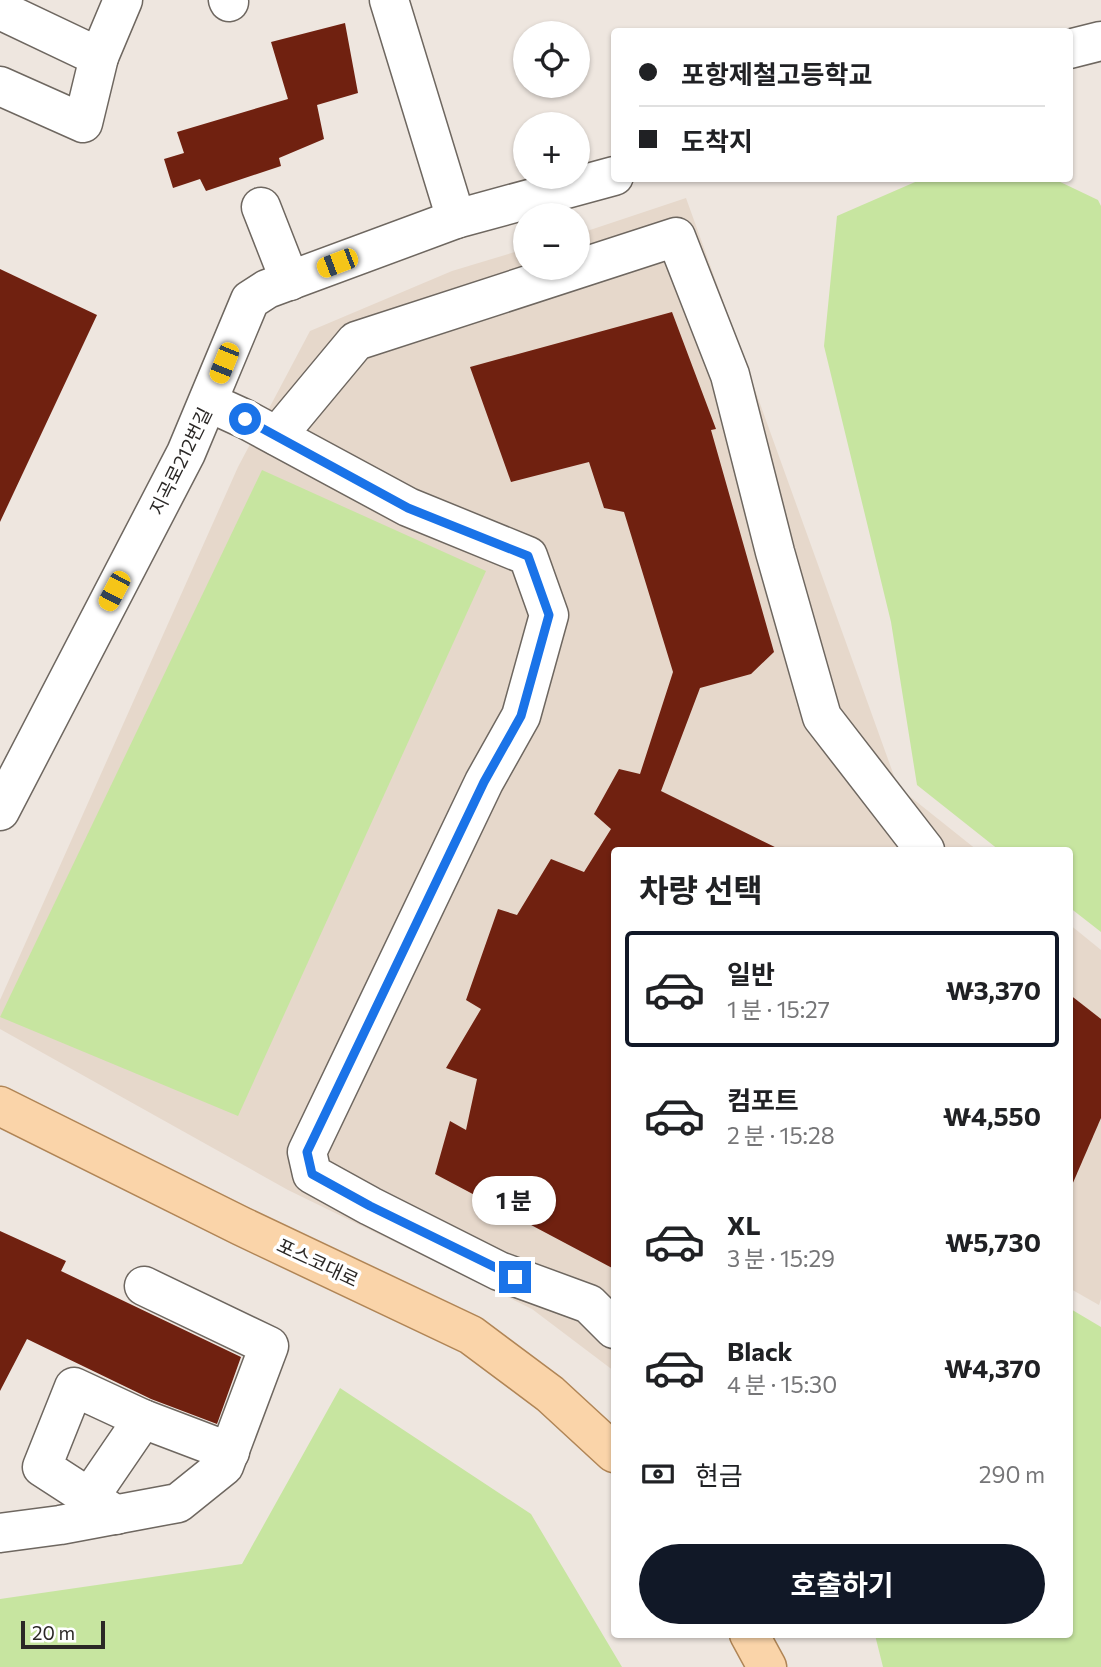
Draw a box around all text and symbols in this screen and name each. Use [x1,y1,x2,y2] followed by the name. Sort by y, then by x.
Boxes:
[513,21,590,280] map controls
[513,21,590,98] button: locate
[681,58,872,89] text: 포항제철고등학교
[513,112,590,189] button: +
[681,125,753,156] text: 도착지
[513,203,590,280] button: −
[314,246,361,280] car
[207,340,242,386] car
[229,403,261,435] route start
[144,404,216,518] street label: 지곡로212번길
[95,568,134,614] car
[639,869,763,909] text: 차량 선택
[643,958,706,1021] icon: car
[727,958,775,989] text: 일반
[945,974,1041,1005] text: ₩3,370
[727,995,830,1023] text: 1 분 · 15:27
[643,1084,706,1147] icon: car
[727,1084,799,1115] text: 컴포트
[943,1100,1041,1131] text: ₩4,550
[727,1121,835,1149] text: 2 분 · 15:28
[473,1176,557,1224] callout: 1 분
[496,1186,532,1214] text: 1 분
[727,1209,761,1240] text: XL
[643,1210,706,1273] icon: car
[945,1226,1041,1257] text: ₩5,730
[274,1233,362,1291] street label: 포스코대로
[727,1244,835,1272] text: 3 분 · 15:29
[499,1261,531,1293] route end
[727,1335,793,1366] text: Black
[643,1336,706,1399] icon: car
[944,1352,1041,1383] text: ₩4,370
[727,1370,837,1398] text: 4 분 · 15:30
[639,1455,677,1493] icon: cash
[695,1459,743,1490] text: 현금
[979,1460,1045,1488] text: 290 m
[639,1544,1045,1624] button: 호출하기
[21,1618,105,1650] scale bar
[32,1621,75,1644] text: 20 m

